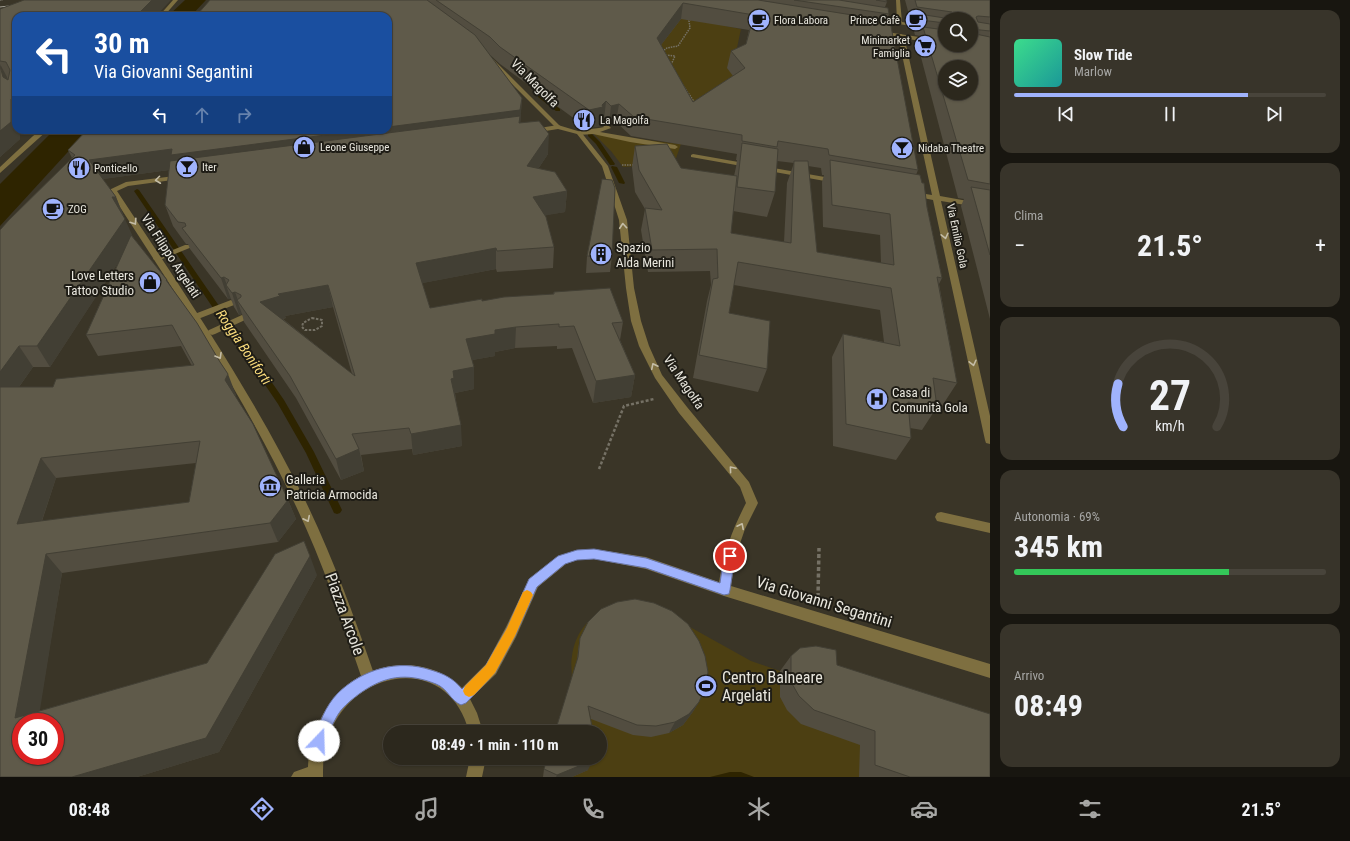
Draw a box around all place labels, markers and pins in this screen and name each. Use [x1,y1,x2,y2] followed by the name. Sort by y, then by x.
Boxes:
[746,7,772,33] cafe icon: Flora Labora
[903,7,929,33] cafe icon: Prince Cafè
[774,14,828,27] place label: Flora Labora
[850,14,900,27] place label: Prince Cafè
[912,33,938,59] supermarket icon: Minimarket Famiglia
[861,34,910,60] place label: Minimarket Famiglia
[571,107,597,133] restaurant icon: La Magolfa
[600,114,649,127] place label: La Magolfa
[291,134,317,160] shop icon: Leone Giuseppe
[889,135,915,161] bar icon: Nidaba Theatre
[320,141,389,154] place label: Leone Giuseppe
[918,142,984,155] place label: Nidaba Theatre
[174,154,200,180] bar icon: Iter
[66,155,92,181] restaurant icon: Ponticello
[202,161,217,174] place label: Iter
[94,162,138,175] place label: Ponticello
[40,196,66,222] cafe icon: ZOG
[68,203,87,216] place label: ZOG
[616,240,674,270] place label: Spazio Alda Merini
[588,241,614,267] building icon: Spazio Alda Merini
[65,268,134,298] place label: Love Letters Tattoo Studio
[137,269,163,295] shop icon: Love Letters Tattoo Studio
[892,385,968,415] place label: Casa di Comunità Gola
[864,386,890,412] hospital icon: Casa di Comunità Gola
[286,472,378,502] place label: Galleria Patricia Armocida
[257,473,283,499] museum icon: Galleria Patricia Armocida
[713,539,747,573] pin
[722,668,823,705] place label: Centro Balneare Argelati
[693,673,719,699] sports icon: Centro Balneare Argelati

